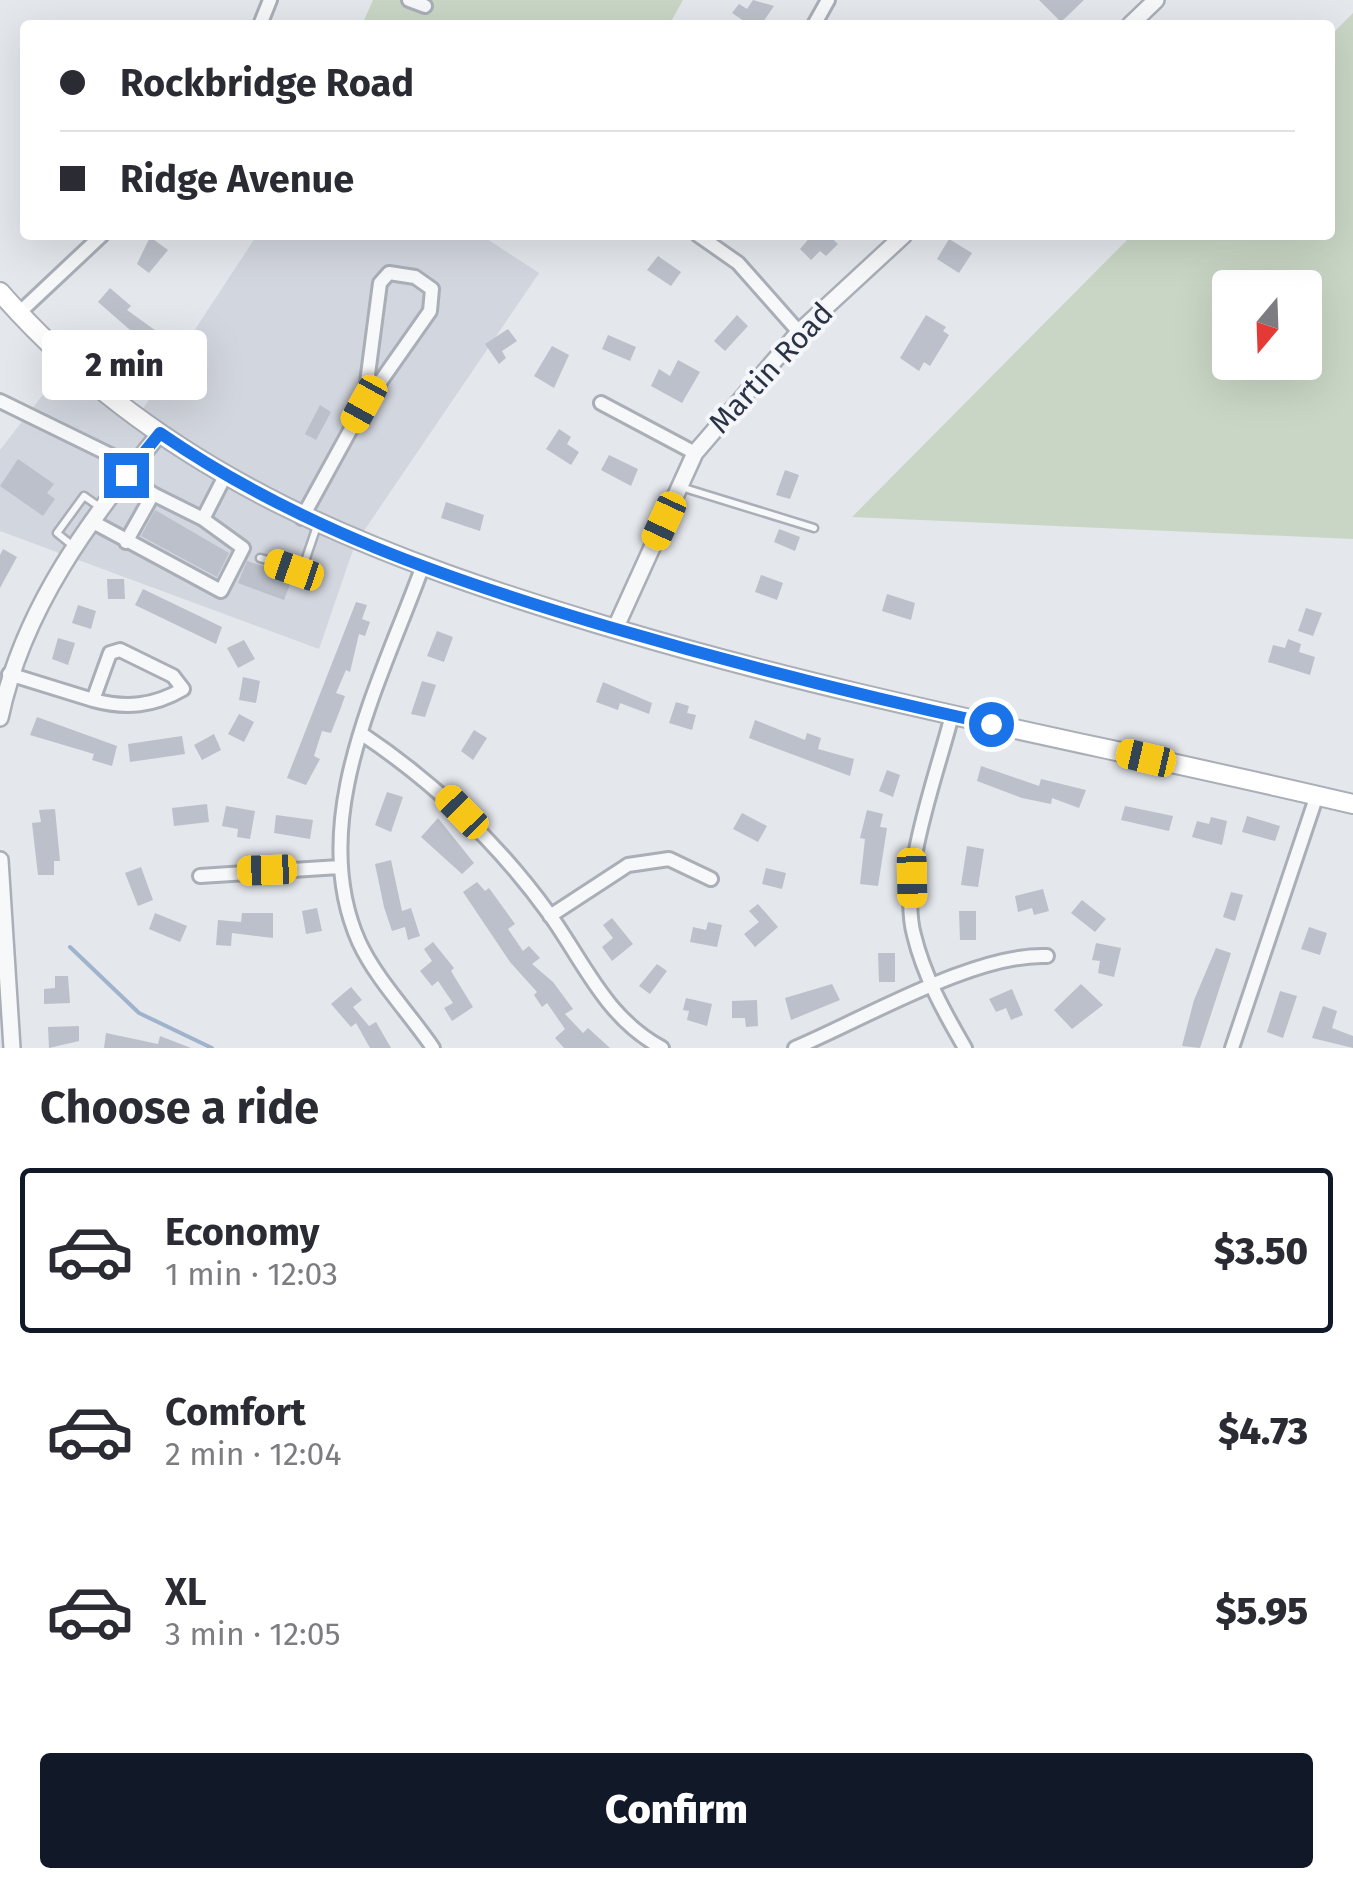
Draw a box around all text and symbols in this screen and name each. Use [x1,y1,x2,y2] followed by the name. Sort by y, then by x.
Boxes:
[120,60,414,106] text: Rockbridge Road
[120,156,354,202] text: Ridge Avenue
[1212,270,1322,380] north arrow
[1212,270,1322,380] map controls
[701,295,841,441] street label: Martin Road
[44,330,208,400] callout: 2 min
[85,346,164,384] text: 2 min
[336,370,392,438] car
[104,453,149,498] route end
[638,487,690,555] car
[261,546,327,594] car
[969,702,1014,747] route start
[1113,737,1179,779] car
[430,780,494,844] car
[896,848,928,908] car
[236,854,298,886] car
[40,1081,319,1135] text: Choose a ride
[45,1206,135,1296] icon: car
[165,1209,320,1255] text: Economy
[1214,1228,1308,1274] text: $3.50
[165,1255,338,1293] text: 1 min · 12:03
[45,1386,135,1476] icon: car
[165,1389,306,1435] text: Comfort
[1218,1408,1308,1454] text: $4.73
[165,1435,341,1473] text: 2 min · 12:04
[45,1566,135,1656] icon: car
[165,1569,207,1615] text: XL
[1215,1588,1308,1634] text: $5.95
[165,1615,341,1653] text: 3 min · 12:05
[40,1753,1313,1868] button: Confirm

